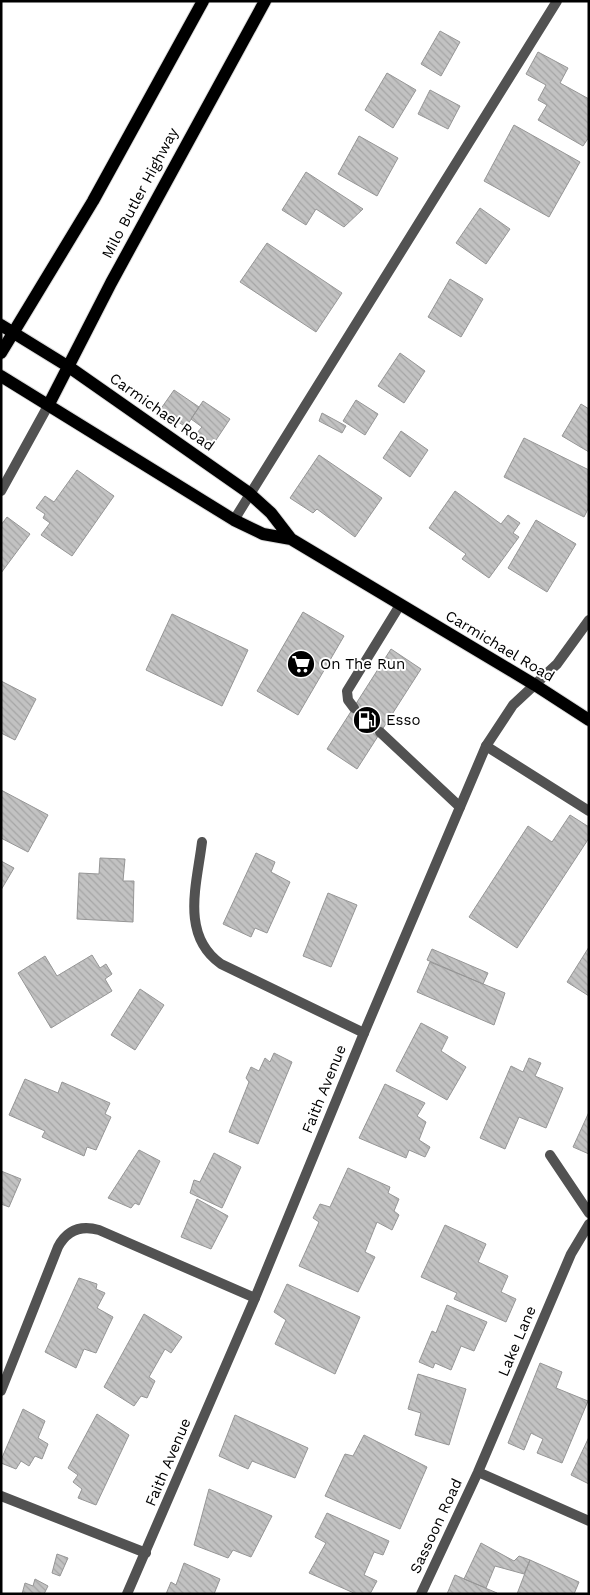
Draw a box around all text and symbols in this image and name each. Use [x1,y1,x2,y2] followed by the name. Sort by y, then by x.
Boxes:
[98,124,182,261] street label: Milo Butler Highway
[106,369,218,455] street label: Carmichael Road
[442,606,558,686] street label: Carmichael Road
[286,649,316,679] supermarket icon: On The Run
[320,655,405,673] place label: On The Run
[352,705,382,735] fuel station icon: Esso
[386,711,420,729] place label: Esso
[298,1042,350,1136] street label: Faith Avenue
[494,1303,540,1379] street label: Lake Lane
[141,1415,195,1509] street label: Faith Avenue
[406,1476,466,1576] street label: Sassoon Road

